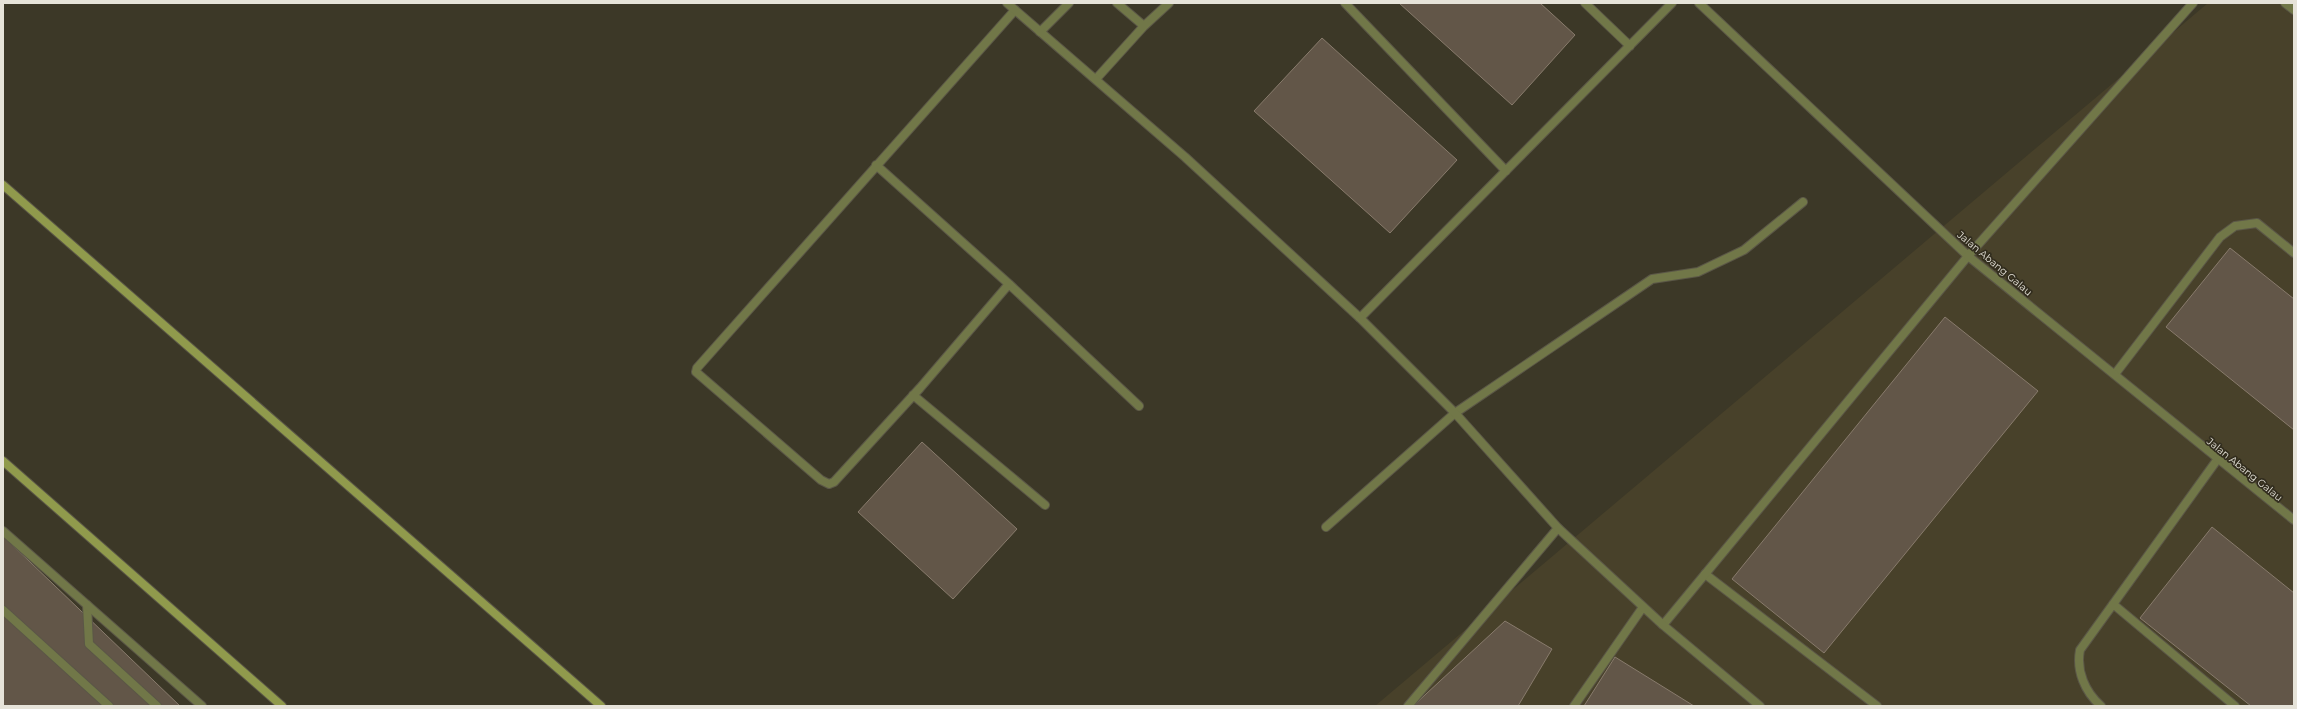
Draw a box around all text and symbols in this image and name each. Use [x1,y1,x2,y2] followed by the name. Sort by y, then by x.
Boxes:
[1954,228,2035,299] street label: Jalan Abang Galau
[2203,434,2285,504] street label: Jalan Abang Galau

